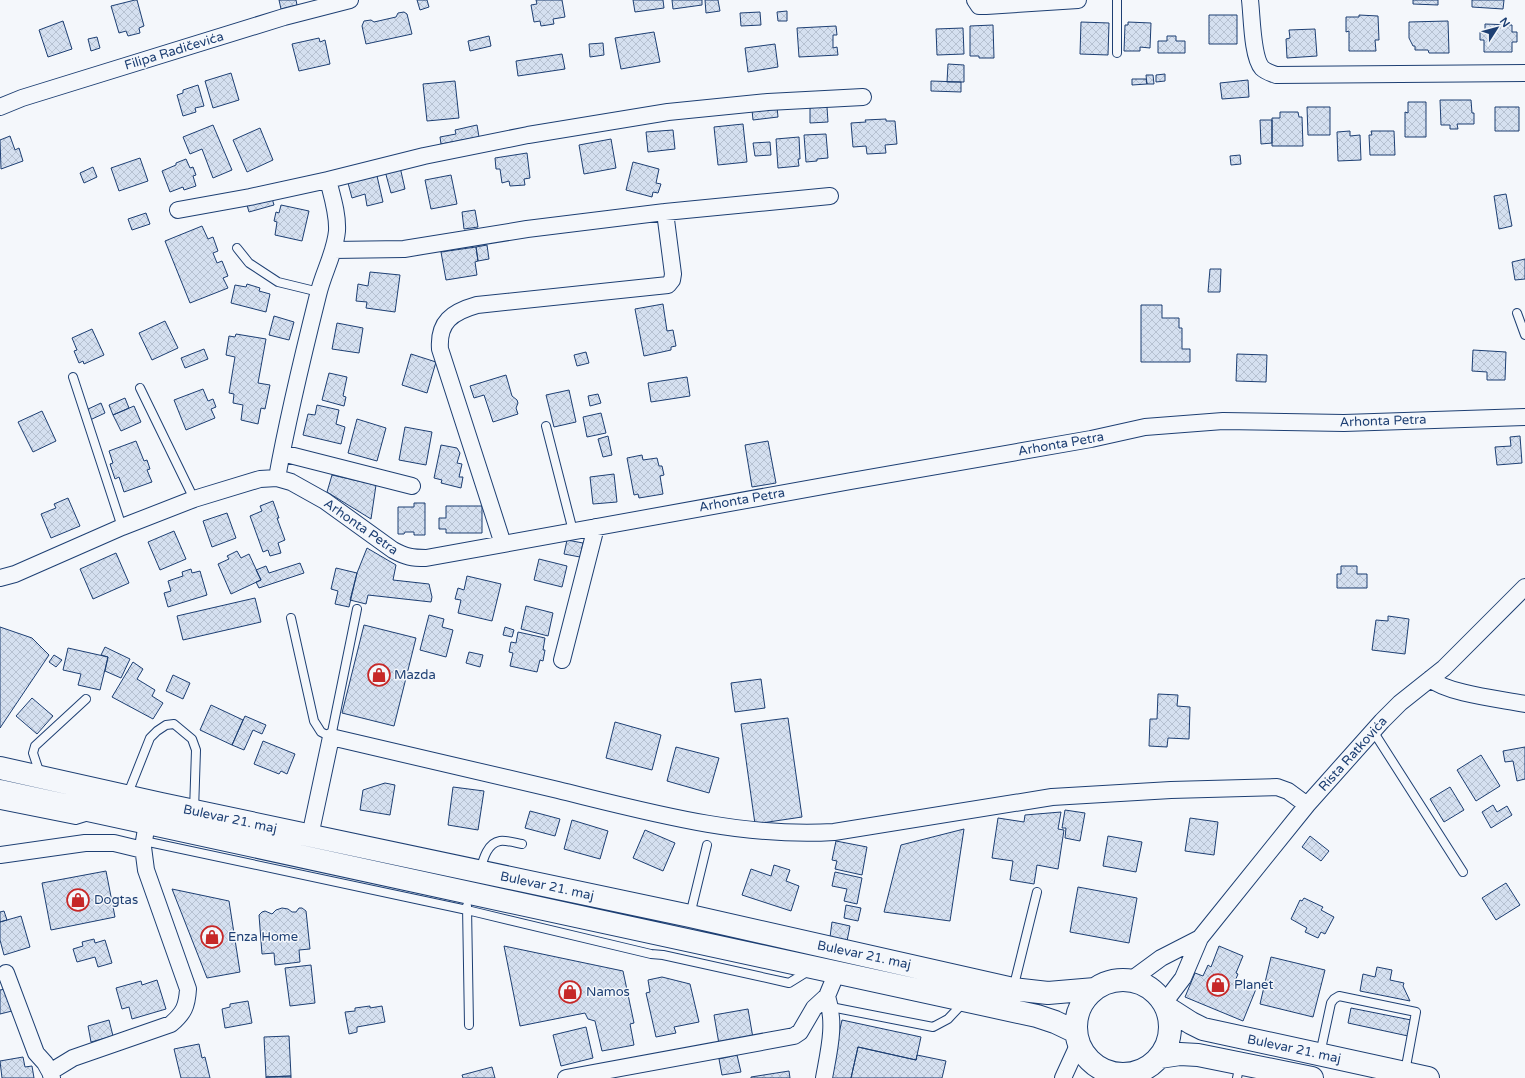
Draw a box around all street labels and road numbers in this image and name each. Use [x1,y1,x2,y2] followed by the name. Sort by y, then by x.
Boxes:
[122,28,226,74] street label: Filipa Radičevića
[1339,411,1427,431] street label: Arhonta Petra
[1017,429,1105,459] street label: Arhonta Petra
[698,485,786,515] street label: Arhonta Petra
[321,495,401,559] street label: Arhonta Petra
[1315,713,1391,795] street label: Rista Ratkovića
[182,801,278,837] street label: Bulevar 21. maj
[499,868,595,904] street label: Bulevar 21. maj
[816,937,912,973] street label: Bulevar 21. maj
[1246,1031,1342,1067] street label: Bulevar 21. maj

